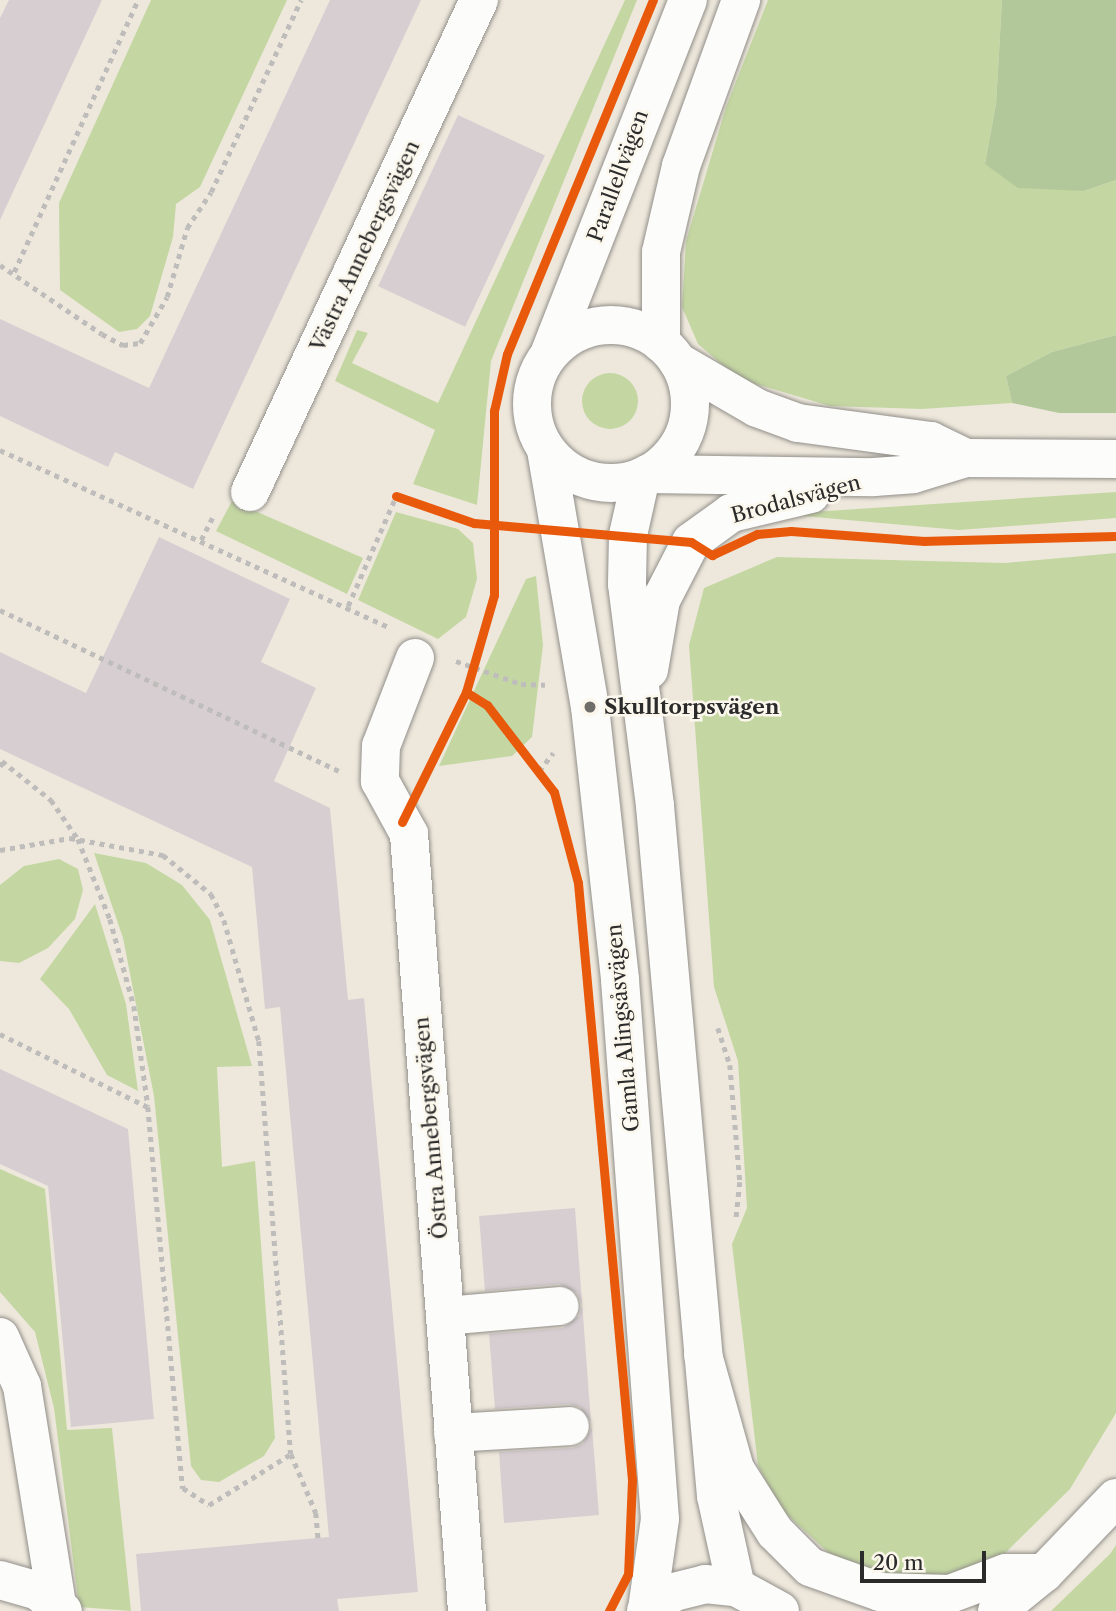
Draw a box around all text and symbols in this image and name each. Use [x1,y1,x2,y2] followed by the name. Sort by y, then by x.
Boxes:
[582,107,654,245] street label: Parallellvägen
[305,136,425,356] street label: Västra Annebergsvägen
[729,470,863,528] street label: Brodalsvägen
[604,694,779,720] place label: Skulltorpsvägen
[582,699,598,715] marker: Skulltorpsvägen
[601,922,645,1134] street label: Gamla Alingsåsvägen
[409,1015,453,1241] street label: Östra Annebergsvägen
[864,1538,990,1582] scale bar
[873,1550,924,1575] text: 20 m

